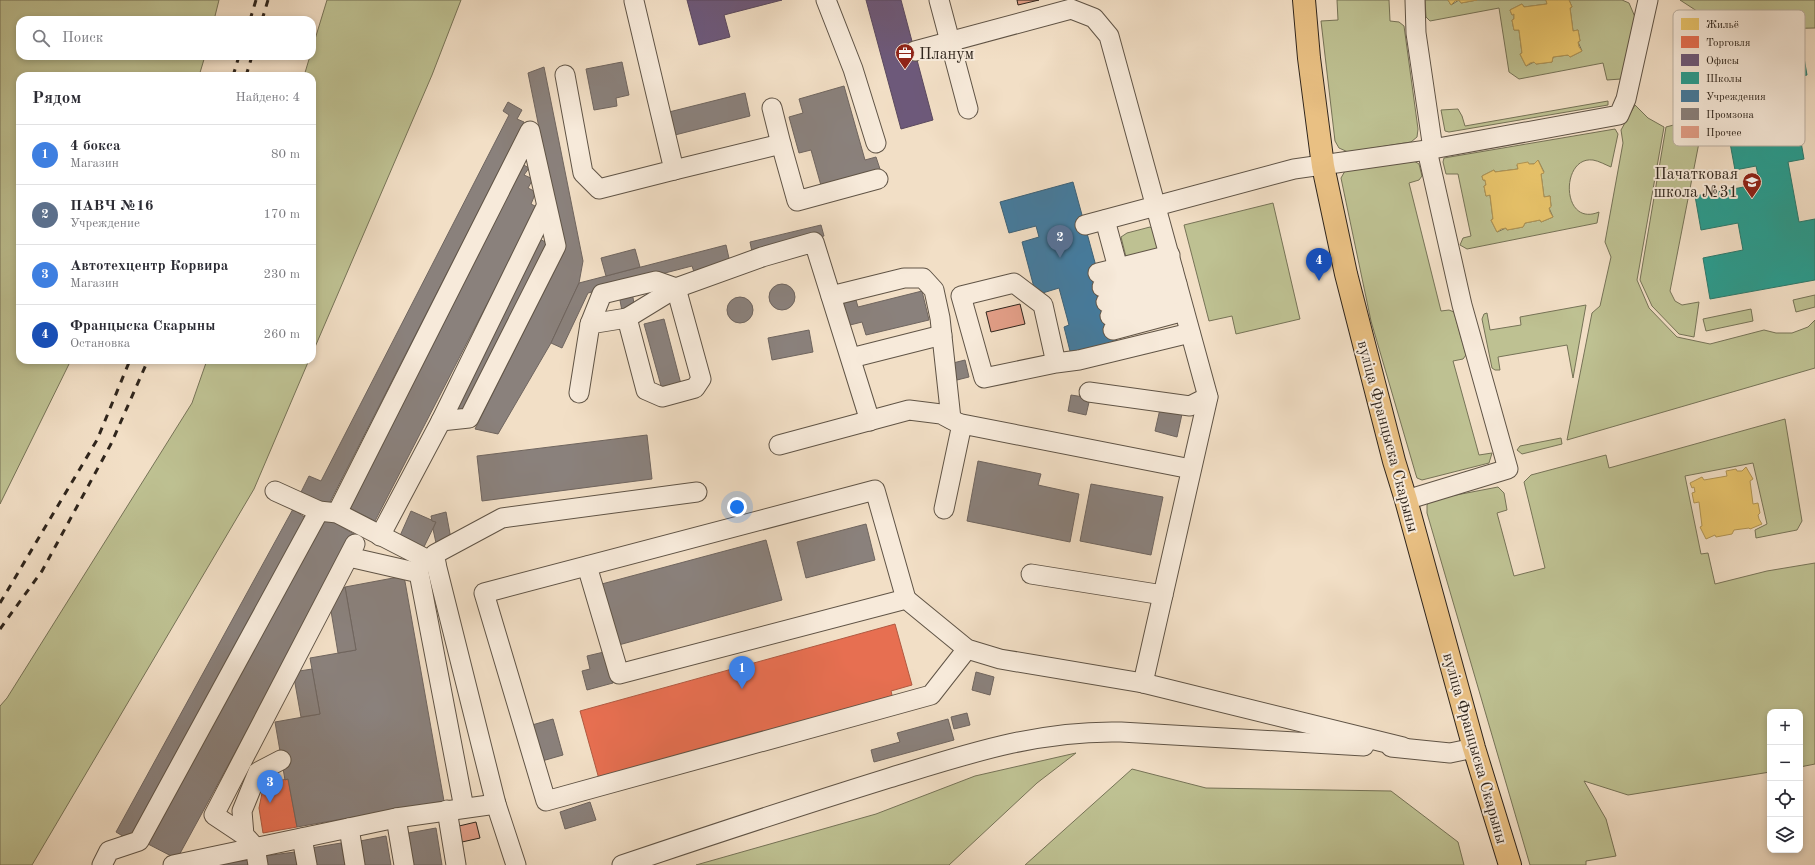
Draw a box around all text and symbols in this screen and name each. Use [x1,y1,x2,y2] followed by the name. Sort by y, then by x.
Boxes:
[1673,10,1805,146] legend
[16,16,316,60] search box
[1706,20,1739,31] text: Жильё
[30,27,52,49] icon: search
[62,31,103,46] text: Поиск
[1706,38,1751,49] text: Торговля
[894,42,916,70] office icon: Планум
[919,47,974,63] place label: Планум
[1706,56,1739,67] text: Офисы
[1706,74,1742,85] text: Школы
[32,90,81,107] text: Рядом
[236,91,300,104] text: Найдено: 4
[1706,92,1766,103] text: Учреждения
[1706,110,1754,121] text: Промзона
[1706,128,1741,139] text: Прочее
[70,139,121,154] text: 4 бокса
[41,148,49,161] text: 1
[271,148,300,161] text: 80 m
[70,157,119,170] text: Магазин
[1654,167,1738,201] place label: Пачатковая школа №31
[1741,171,1763,199] school or university icon: Пачатковая школа №31
[70,199,154,214] text: ПАВЧ №16
[41,208,49,221] text: 2
[263,208,300,221] text: 170 m
[70,217,140,230] text: Учреждение
[1047,225,1073,258] pin: 2
[1306,248,1332,281] pin: 4
[70,259,228,274] text: Автотехцентр Корвира
[41,268,49,281] text: 3
[263,268,300,281] text: 230 m
[70,277,119,290] text: Магазин
[70,319,215,334] text: Францыска Скарыны
[41,328,49,341] text: 4
[263,328,300,341] text: 260 m
[70,337,130,350] text: Остановка
[1354,339,1420,534] street label: вуліца Францыска Скарыны
[727,497,747,517] your location
[1439,651,1509,846] street label: вуліца Францыска Скарыны
[729,656,755,689] pin: 1
[1767,709,1803,853] map controls
[1767,709,1803,745] button: +
[1767,745,1803,781] button: −
[257,770,283,803] pin: 3
[1767,781,1803,817] button: locate
[1767,817,1803,853] button: layers

